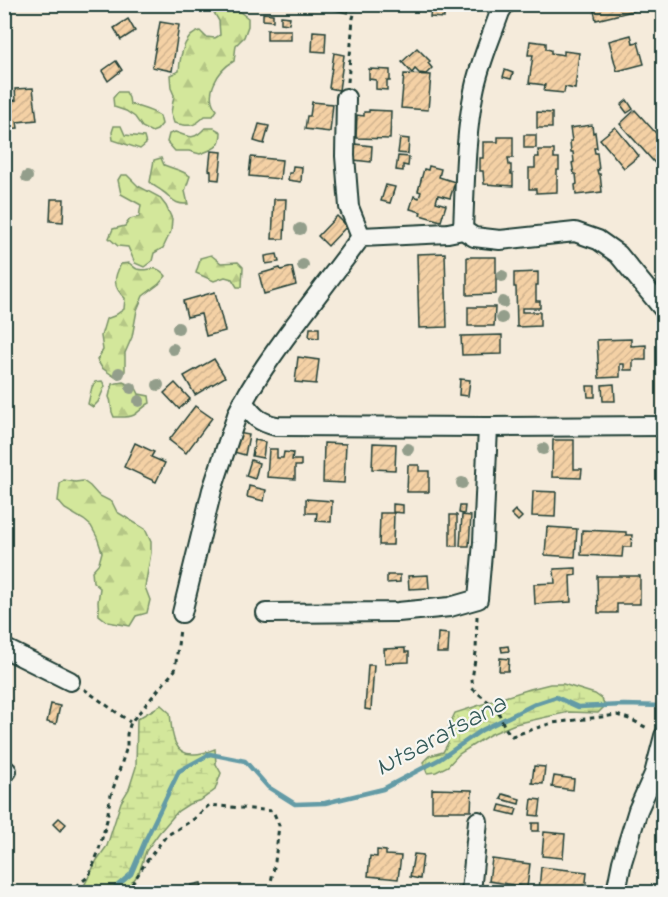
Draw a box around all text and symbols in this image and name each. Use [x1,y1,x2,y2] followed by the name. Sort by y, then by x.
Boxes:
[369,685,514,787] water label: Ntsaratsana

